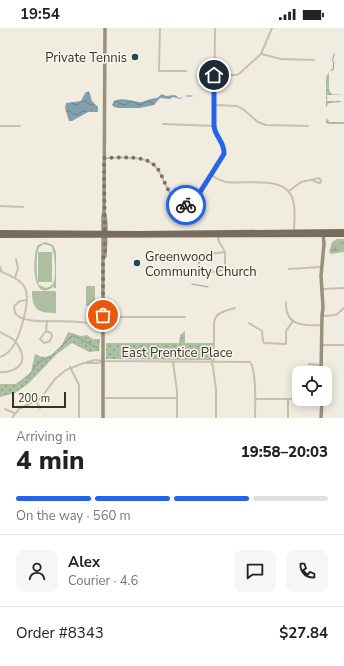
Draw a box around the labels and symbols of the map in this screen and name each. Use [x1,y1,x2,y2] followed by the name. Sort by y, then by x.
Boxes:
[45,49,127,67] place label: Private Tennis
[130,52,140,62] marker: Private Tennis
[197,58,231,92] pin
[166,185,206,225] courier
[145,248,257,281] place label: Greenwood Community Church
[132,258,142,268] marker: Greenwood Community Church
[86,298,120,332] pin
[122,344,233,362] street label: East Prentice Place
[12,390,66,409] scale bar

